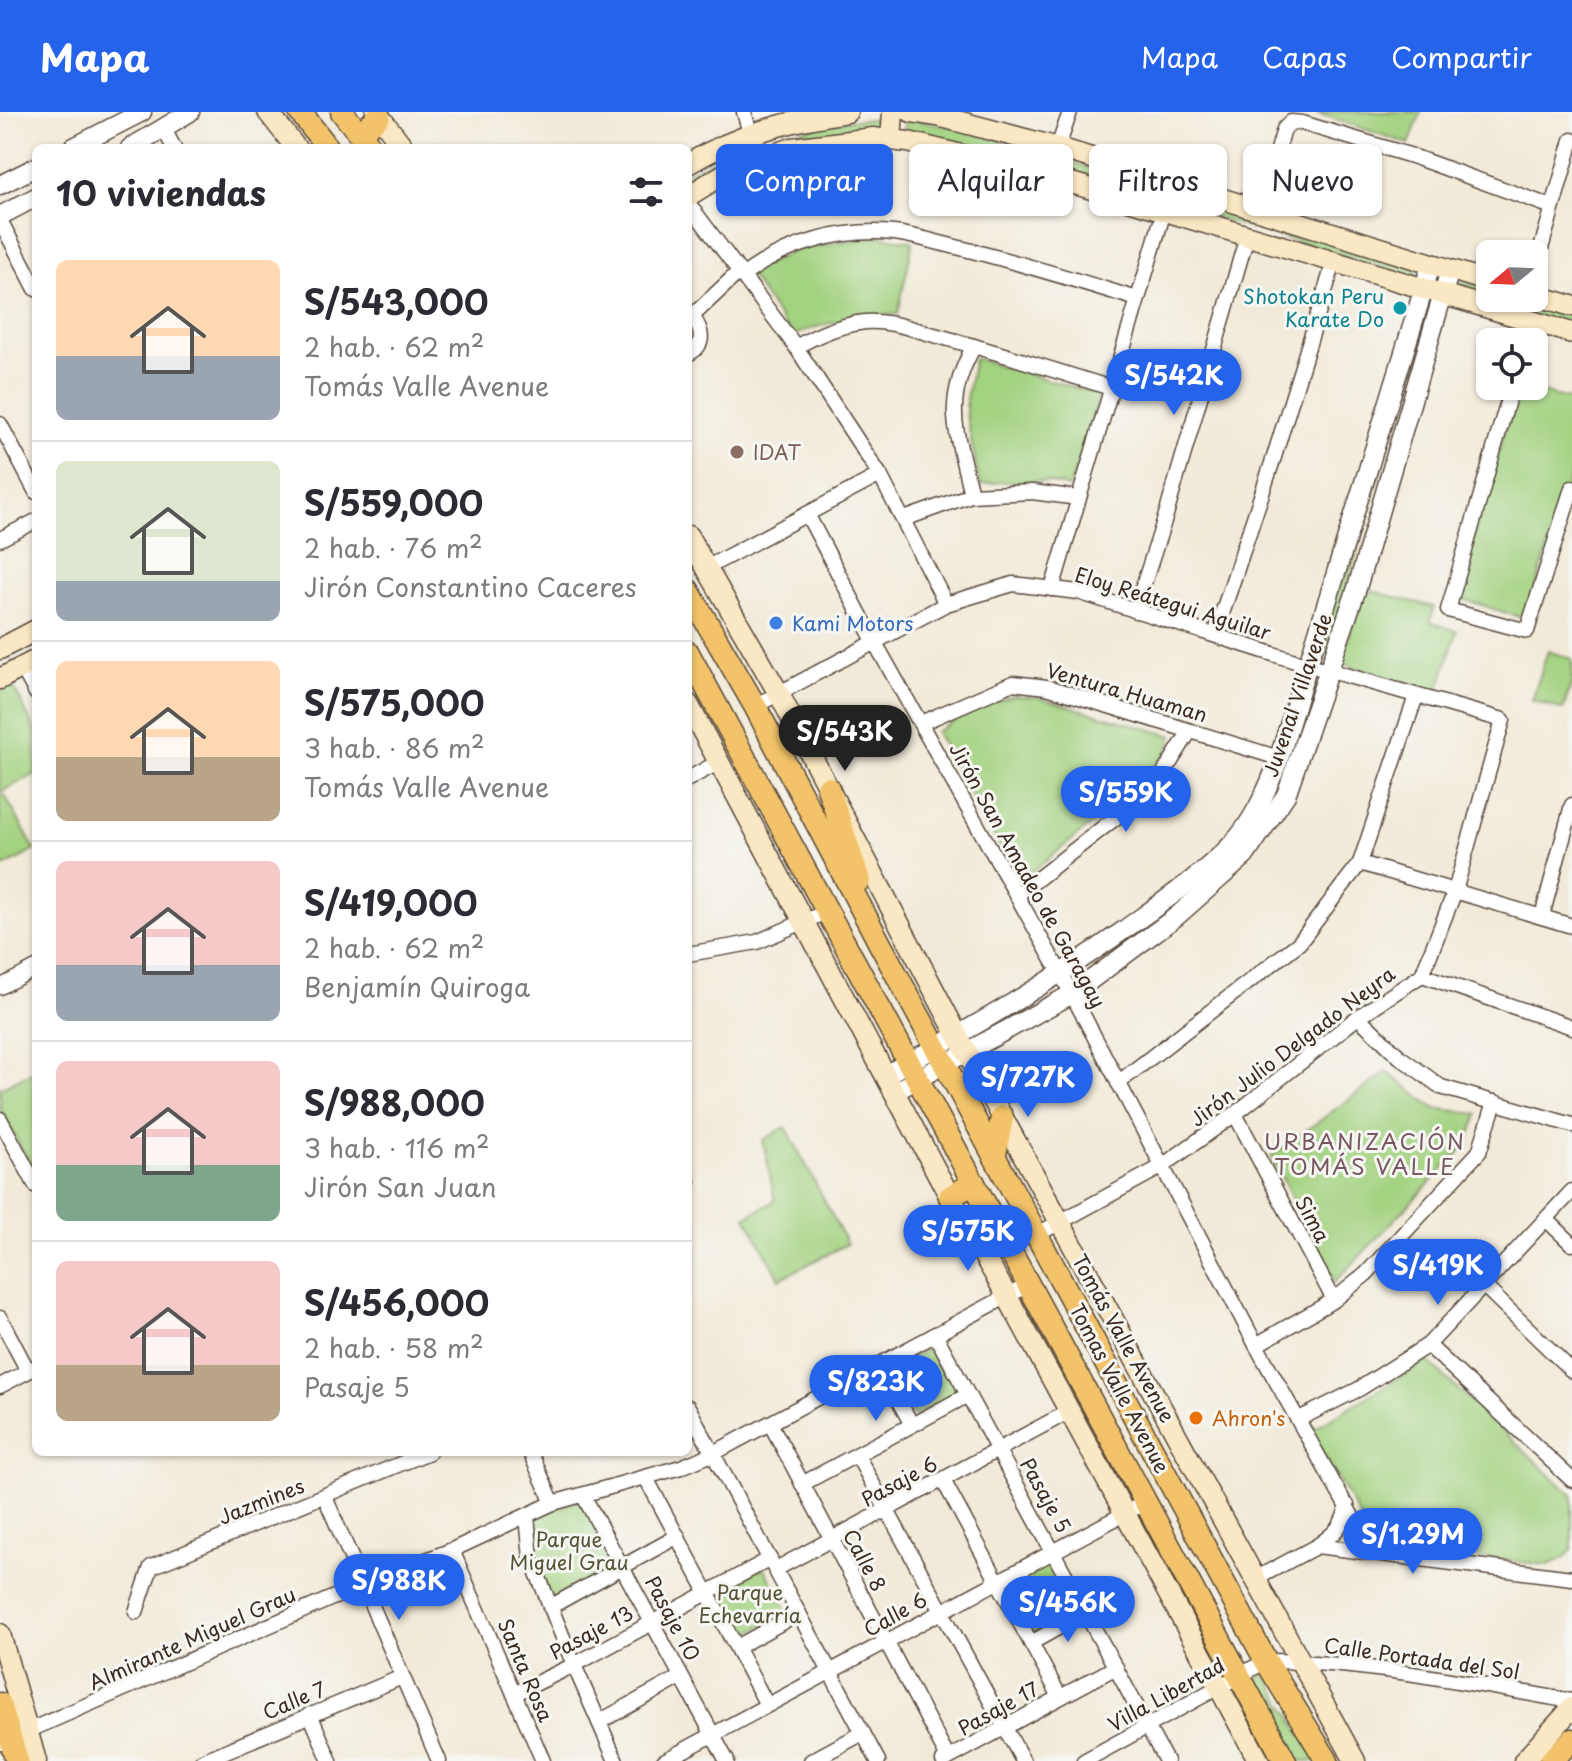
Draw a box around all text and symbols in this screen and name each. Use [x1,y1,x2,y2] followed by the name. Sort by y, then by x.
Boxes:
[40,28,150,85] text: Mapa
[1141,35,1218,78] text: Mapa
[1262,35,1347,78] text: Capas
[1391,35,1532,78] text: Compartir
[716,144,893,216] chip: Comprar
[909,144,1073,216] chip: Alquilar
[1089,144,1227,216] chip: Filtros
[1243,144,1382,216] chip: Nuevo
[56,166,266,218] text: 10 viviendas
[624,170,668,214] icon: filters
[1476,240,1548,312] north arrow
[1476,240,1548,400] map controls
[304,275,489,327] text: S/543,000
[1243,281,1384,334] place label: Shotokan Peru Karate Do
[120,292,216,388] icon: home
[1391,299,1409,317] marker: Shotokan Peru Karate Do
[304,327,485,366] text: 2 hab. · 62 m²
[1476,328,1548,400] button: locate
[1109,349,1239,417] pin: S/542K
[1124,355,1224,394] text: S/542K
[304,366,549,405] text: Tomás Valle Avenue
[753,437,801,467] place label: IDAT
[728,443,746,461] marker: IDAT
[304,476,483,528] text: S/559,000
[120,493,216,589] icon: home
[304,528,483,567] text: 2 hab. · 76 m²
[1071,559,1275,647] street label: Eloy Reátegui Aguilar
[304,567,637,606] text: Jirón Constantino Caceres
[792,608,913,638] place label: Kami Motors
[1255,609,1339,781] street label: Juvenal Villaverde
[767,614,785,632] marker: Kami Motors
[1043,655,1211,729] street label: Ventura Huaman
[304,676,484,728] text: S/575,000
[120,693,216,789] icon: home
[780,705,910,773] pin: S/543K
[797,711,893,750] text: S/543K
[304,728,485,767] text: 3 hab. · 86 m²
[942,737,1114,1013] street label: Jirón San Amadeo de Garagay
[1061,766,1191,834] pin: S/559K
[304,767,549,806] text: Tomás Valle Avenue
[1079,772,1173,811] text: S/559K
[304,876,478,928] text: S/419,000
[120,893,216,989] icon: home
[304,928,485,967] text: 2 hab. · 62 m²
[1183,958,1402,1133] street label: Jirón Julio Delgado Neyra
[304,967,530,1006] text: Benjamín Quiroga
[963,1051,1093,1119] pin: S/727K
[981,1057,1075,1096] text: S/727K
[304,1076,485,1128] text: S/988,000
[120,1093,216,1189] icon: home
[1264,1124,1466,1182] district label: URBANIZACIÓN TOMÁS VALLE
[304,1128,490,1167] text: 3 hab. · 116 m²
[304,1167,497,1206] text: Jirón San Juan
[1288,1190,1338,1248] street label: Sima
[903,1205,1033,1273] pin: S/575K
[921,1211,1015,1250] text: S/575K
[1373,1239,1503,1307] pin: S/419K
[1392,1245,1484,1284] text: S/419K
[1065,1248,1183,1428] street label: Tomás Valle Avenue
[304,1276,489,1328] text: S/456,000
[120,1293,216,1389] icon: home
[1062,1298,1178,1478] street label: Tomas Valle Avenue
[304,1328,484,1367] text: 2 hab. · 58 m²
[811,1355,941,1423] pin: S/823K
[827,1361,925,1400] text: S/823K
[304,1367,410,1406] text: Pasaje 5
[1212,1403,1285,1433] place label: Ahron's
[1187,1409,1205,1427] marker: Ahron's
[856,1448,942,1514] street label: Pasaje 6
[1013,1452,1079,1538] street label: Pasaje 5
[213,1470,309,1532] street label: Jazmines
[1339,1508,1487,1576] pin: S/1.29M
[1361,1514,1465,1553] text: S/1.29M
[836,1523,894,1597] street label: Calle 8
[509,1524,629,1577] park label: Parque Miguel Grau
[334,1554,464,1622] pin: S/988K
[352,1560,446,1599] text: S/988K
[638,1570,708,1666] street label: Pasaje 10
[1003,1576,1133,1644] pin: S/456K
[699,1577,802,1630] park label: Parque Echevarría
[84,1579,300,1697] street label: Almirante Miguel Grau
[1019,1582,1117,1621] text: S/456K
[858,1584,932,1644] street label: Calle 6
[544,1597,638,1667] street label: Pasaje 13
[491,1614,561,1727] street label: Santa Rosa
[1322,1629,1522,1687] street label: Calle Portada del Sol
[1102,1649,1230,1739] street label: Villa Libertad
[258,1673,330,1727] street label: Calle 7
[952,1673,1044,1743] street label: Pasaje 17

